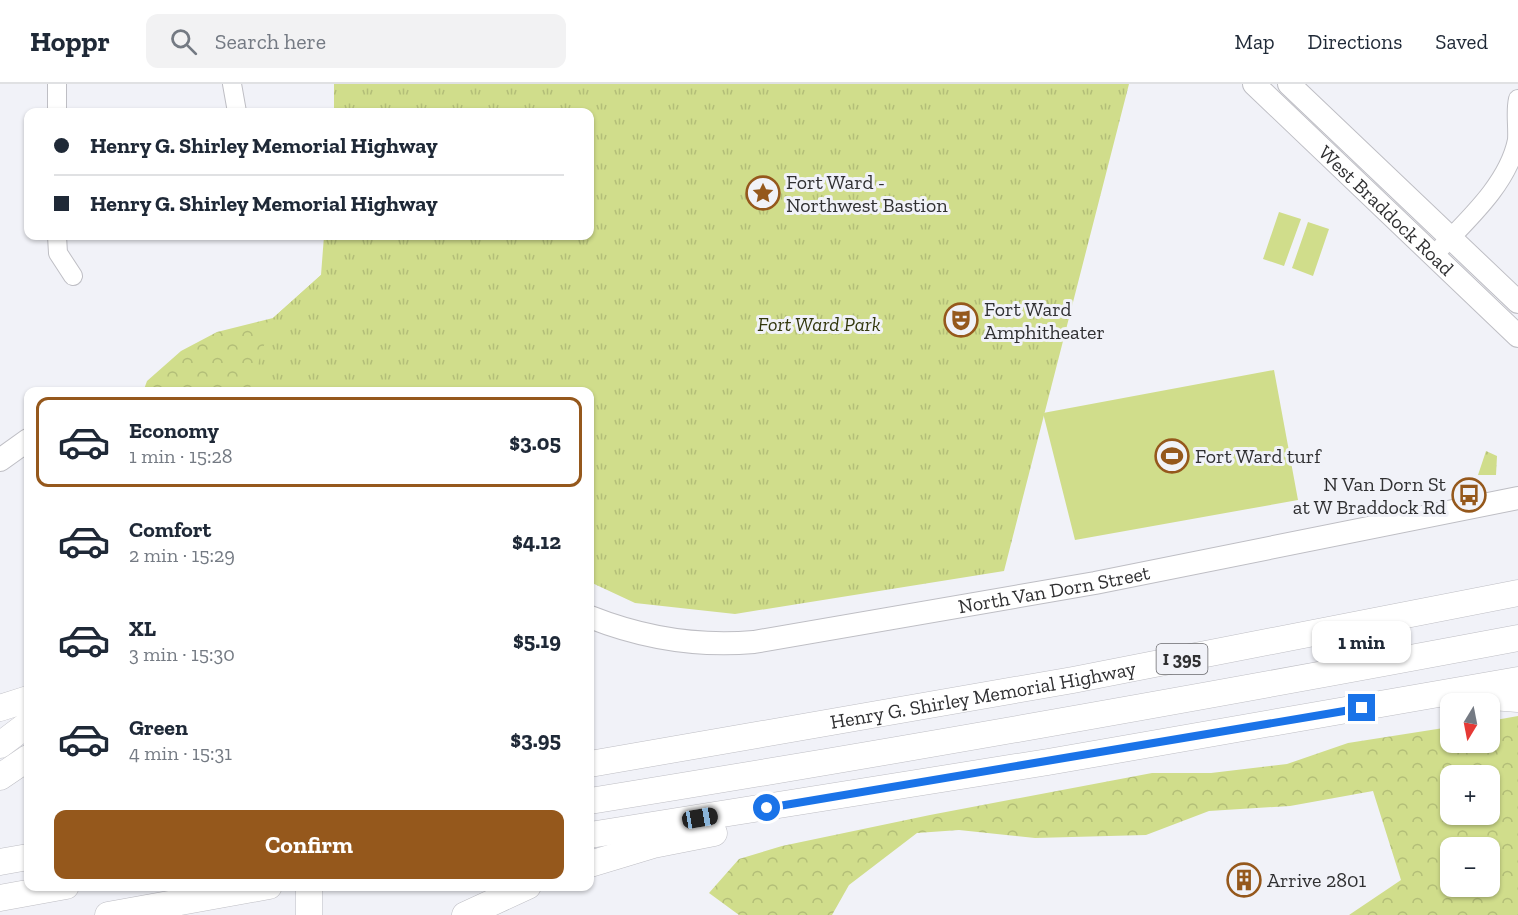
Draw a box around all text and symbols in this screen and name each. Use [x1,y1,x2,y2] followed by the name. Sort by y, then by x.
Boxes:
[146,14,566,68] search box
[30,25,110,58] text: Hoppr
[167,25,200,58] icon: search
[215,28,326,55] text: Search here
[1235,29,1275,54] text: Map
[1308,29,1402,54] text: Directions
[1435,29,1488,54] text: Saved
[90,132,438,159] text: Henry G. Shirley Memorial Highway
[1314,140,1459,280] street label: West Braddock Road
[786,170,948,217] place label: Fort Ward - Northwest Bastion
[745,175,781,211] place icon: Fort Ward - Northwest Bastion
[90,190,438,217] text: Henry G. Shirley Memorial Highway
[984,297,1105,344] place label: Fort Ward Amphitheater
[943,302,979,338] theatre icon: Fort Ward Amphitheater
[757,312,881,336] park label: Fort Ward Park
[57,415,111,469] icon: car
[129,417,219,444] text: Economy
[509,429,561,456] text: $3.05
[1154,438,1190,474] sports icon: Fort Ward turf
[129,444,233,468] text: 1 min · 15:28
[1195,444,1322,468] place label: Fort Ward turf
[1293,472,1447,519] place label: N Van Dorn St at W Braddock Rd
[1451,477,1487,513] bus stop icon: N Van Dorn St at W Braddock Rd
[57,514,111,568] icon: car
[129,516,211,543] text: Comfort
[512,528,561,555] text: $4.12
[129,543,235,567] text: 2 min · 15:29
[956,560,1152,618] street label: North Van Dorn Street
[57,613,111,667] icon: car
[129,615,156,642] text: XL
[1312,621,1412,663] callout: 1 min
[513,627,561,654] text: $5.19
[1338,630,1385,654] text: 1 min
[129,642,235,666] text: 3 min · 15:30
[1156,644,1208,674] road number: I 395
[828,656,1139,734] street label: Henry G. Shirley Memorial Highway
[1440,693,1500,753] north arrow
[1440,693,1500,897] map controls
[1348,694,1375,721] route end
[57,712,111,766] icon: car
[129,714,188,741] text: Green
[510,726,561,753] text: $3.95
[129,741,232,765] text: 4 min · 15:31
[1440,765,1500,825] button: +
[753,794,780,821] route start
[681,806,719,830] car
[54,810,564,879] button: Confirm
[1440,837,1500,897] button: −
[1226,862,1262,898] building icon: Arrive 2801
[1267,868,1366,892] place label: Arrive 2801

